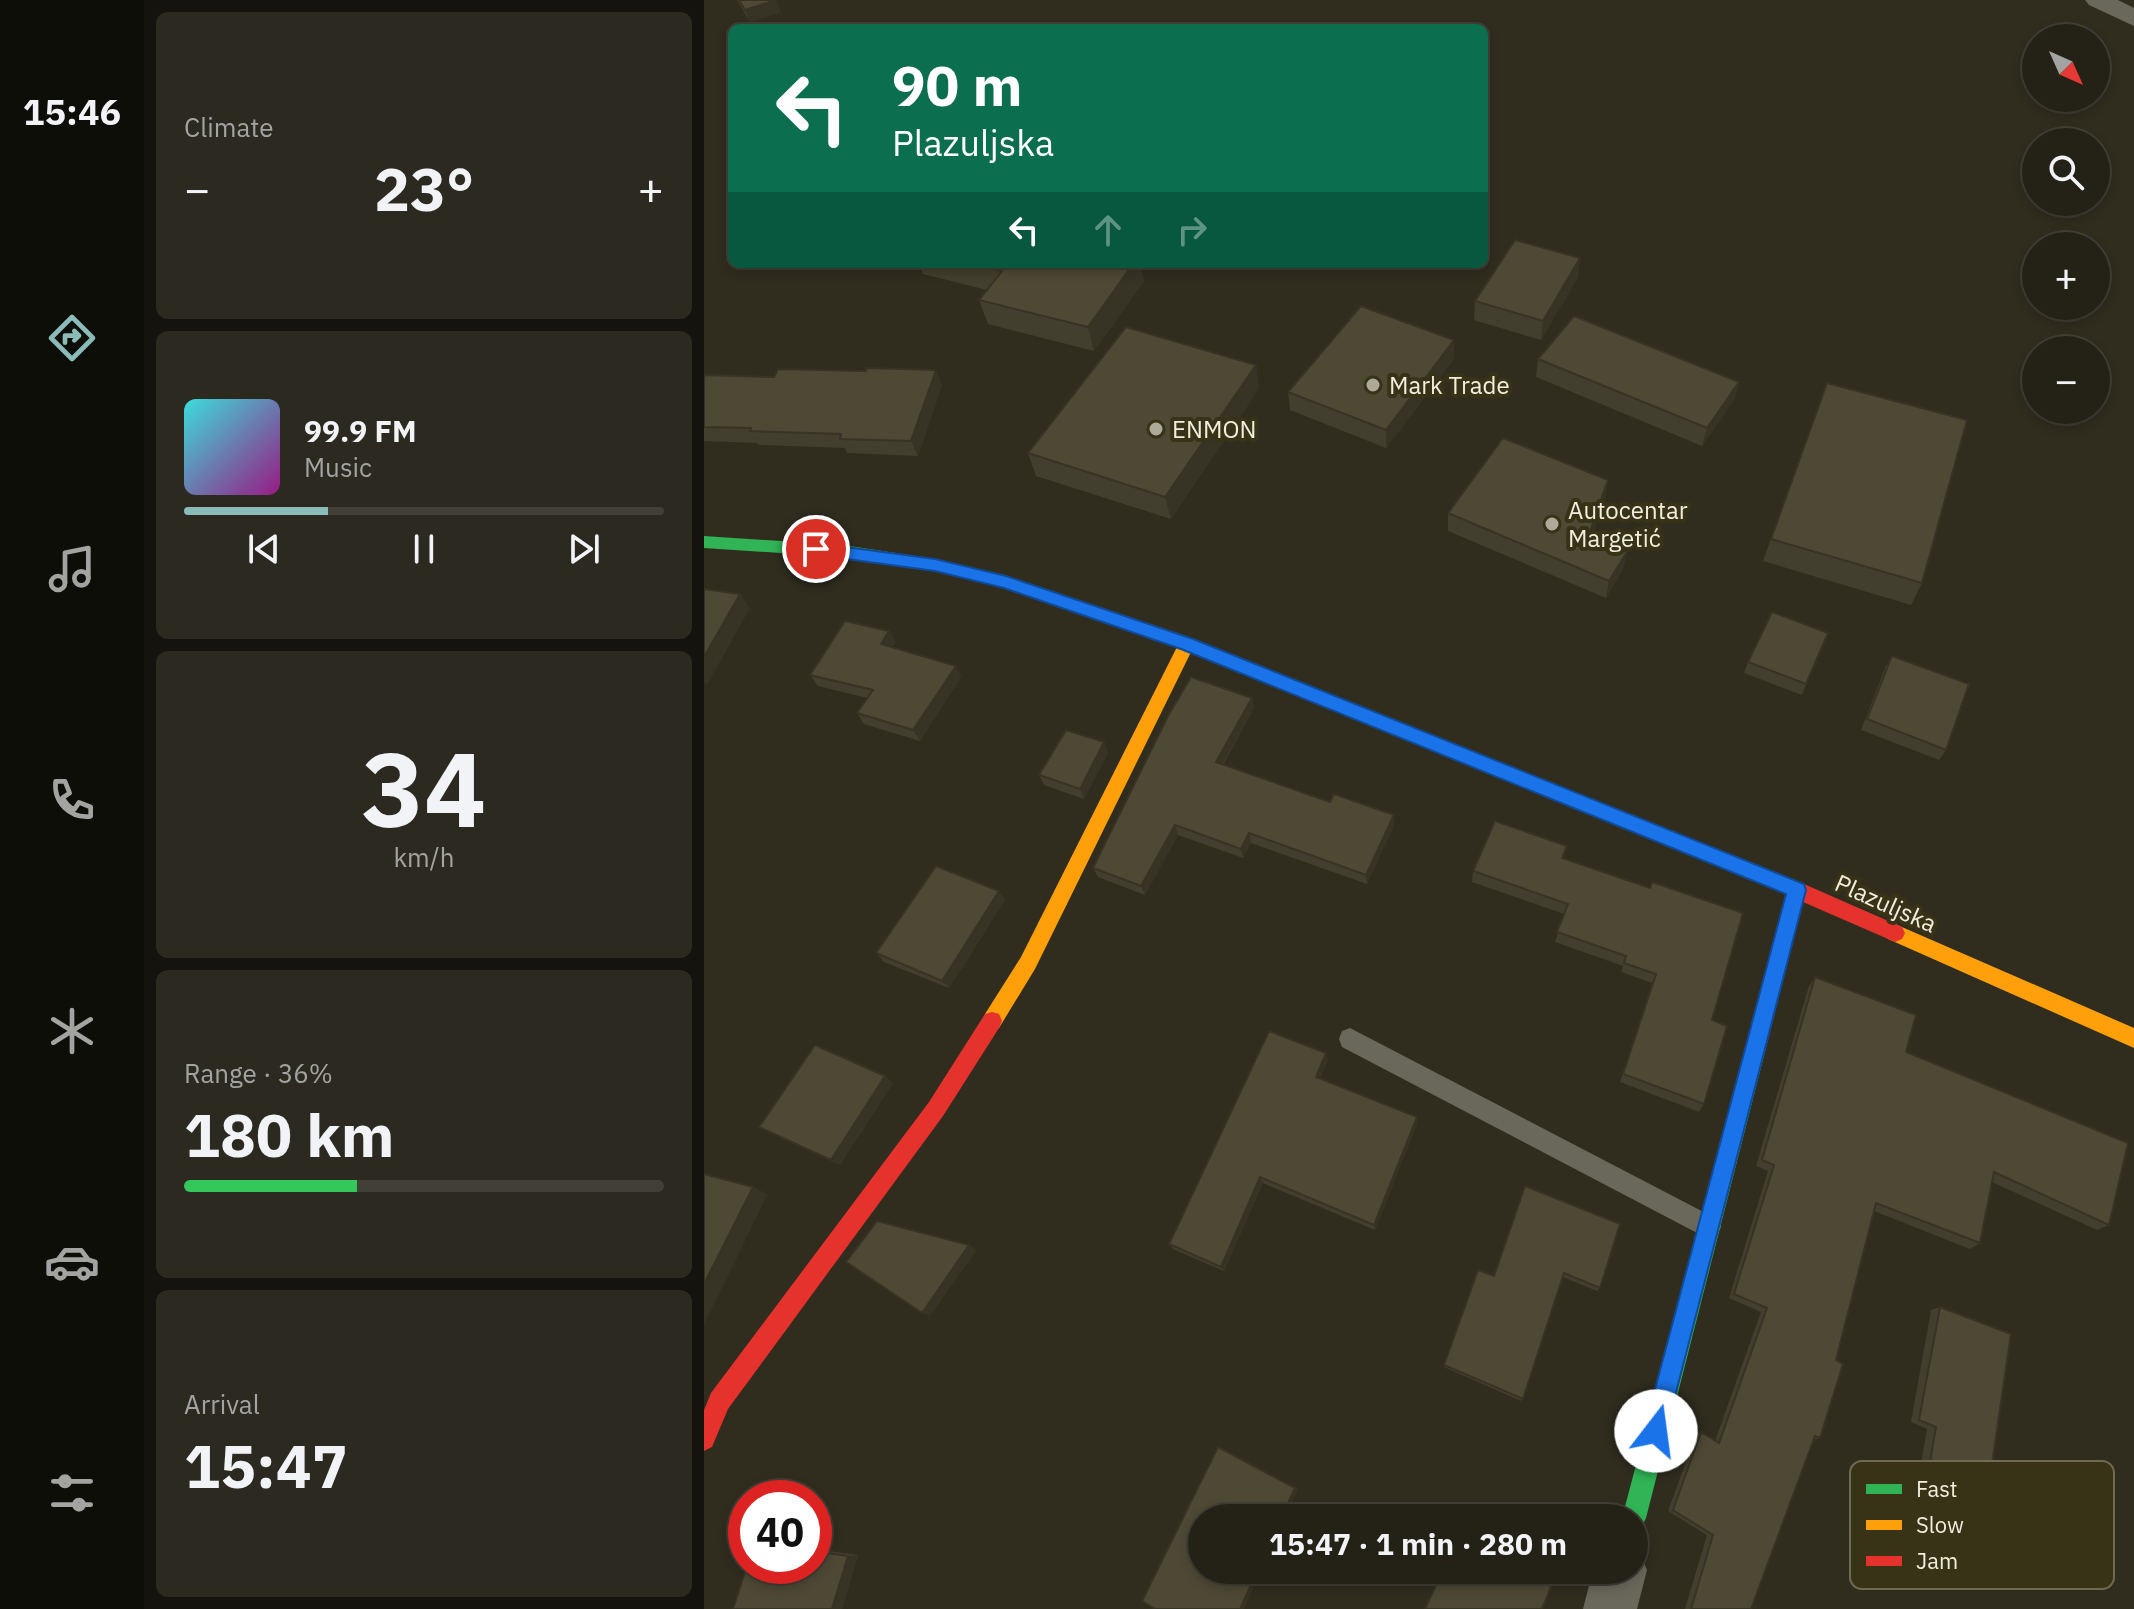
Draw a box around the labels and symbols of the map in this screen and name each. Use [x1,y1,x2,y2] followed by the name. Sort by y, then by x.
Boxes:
[2022,24,2110,112] north arrow
[1389,369,1510,401] place label: Mark Trade
[1364,376,1382,394] marker: Mark Trade
[1172,413,1256,445] place label: ENMON
[1147,420,1165,438] marker: ENMON
[1568,494,1688,554] place label: Autocentar Margetić
[782,515,850,583] pin
[1543,515,1561,533] marker: Autocentar Margetić
[1830,866,1942,940] street label: Plazuljska
[1614,1389,1698,1473] position arrow
[1850,1461,2114,1589] legend
[1916,1474,1957,1503] text: Fast
[728,1480,832,1584] speed limit sign: 40
[1916,1510,1964,1539] text: Slow
[1916,1546,1958,1575] text: Jam

